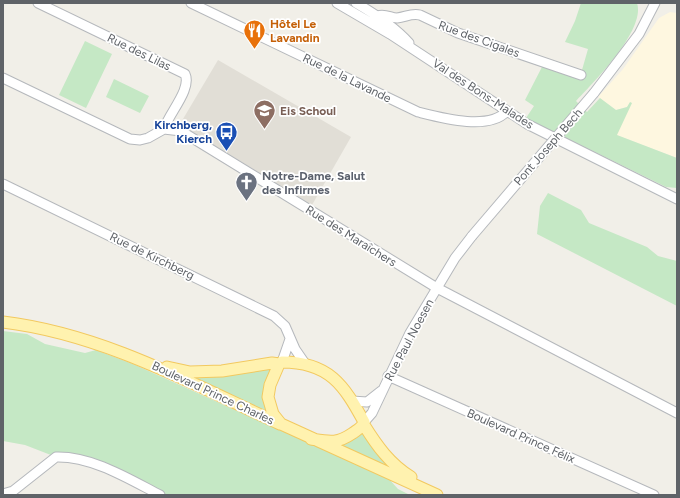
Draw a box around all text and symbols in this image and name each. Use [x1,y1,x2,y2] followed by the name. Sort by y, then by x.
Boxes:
[270,17,320,45] place label: Hôtel Le Lavandin
[241,18,267,51] restaurant icon: Hôtel Le Lavandin
[437,18,522,60] street label: Rue des Cigales
[105,31,174,74] street label: Rue des Lilas
[300,50,394,106] street label: Rue de la Lavande
[430,56,536,132] street label: Val des Bons-Malades
[252,98,278,131] school or university icon: Eis Schoul
[280,104,336,118] place label: Eis Schoul
[511,106,585,188] street label: Pont Joseph Bech
[154,118,212,146] place label: Kirchberg, Kierch
[214,119,240,152] bus stop icon: Kirchberg, Kierch
[262,169,365,197] place label: Notre-Dame, Salut des Infirmes
[234,170,260,203] church icon: Notre-Dame, Salut des Infirmes
[303,202,399,270] street label: Rue des Maraîchers
[107,229,197,283] street label: Rue de Kirchberg
[382,296,437,383] street label: Rue Paul Noesen
[150,359,277,428] street label: Boulevard Prince Charles
[465,406,578,466] street label: Boulevard Prince Félix

